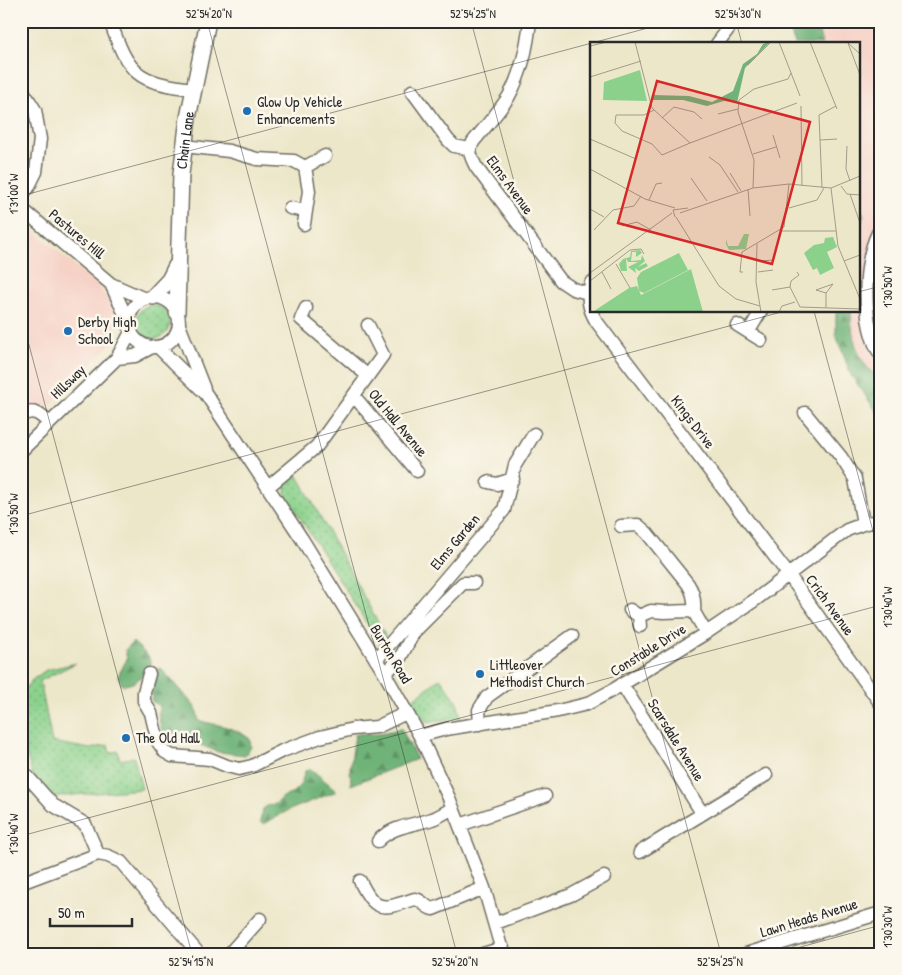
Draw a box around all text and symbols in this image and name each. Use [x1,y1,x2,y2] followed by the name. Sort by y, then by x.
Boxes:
[186,5,232,22] text: 52°54'20"N
[450,5,496,22] text: 52°54'25"N
[715,5,761,22] text: 52°54'30"N
[590,42,860,312] inset map
[257,91,343,129] place label: Glow Up Vehicle Enhancements
[241,105,253,117] marker: Glow Up Vehicle Enhancements
[171,109,199,170] street label: Chain Lane
[482,151,539,218] street label: Elms Avenue
[5,173,22,214] text: 1°31'00"W
[45,204,110,264] street label: Pastures Hill
[879,266,896,308] text: 1°30'50"W
[78,311,136,349] place label: Derby High School
[62,325,74,337] marker: Derby High School
[45,360,90,404] street label: Hillsway
[364,384,433,461] street label: Old Hall Avenue
[666,391,720,453] street label: Kings Drive
[5,493,22,535] text: 1°30'50"W
[425,509,484,574] street label: Elms Garden
[801,570,860,640] street label: Crich Avenue
[879,586,896,627] text: 1°30'40"W
[606,618,690,681] street label: Constable Drive
[366,620,417,687] street label: Burton Road
[490,654,584,692] place label: Littleover Methodist Church
[474,668,486,680] marker: Littleover Methodist Church
[643,695,710,785] street label: Scarsdale Avenue
[136,727,200,748] place label: The Old Hall
[120,732,132,744] marker: The Old Hall
[5,813,22,854] text: 1°30'40"W
[758,893,860,942] street label: Lawn Heads Avenue
[50,895,132,927] scale bar
[58,902,85,923] text: 50 m
[879,906,896,948] text: 1°30'30"W
[169,953,213,970] text: 52°54'15"N
[432,953,478,970] text: 52°54'20"N
[697,953,743,970] text: 52°54'25"N

